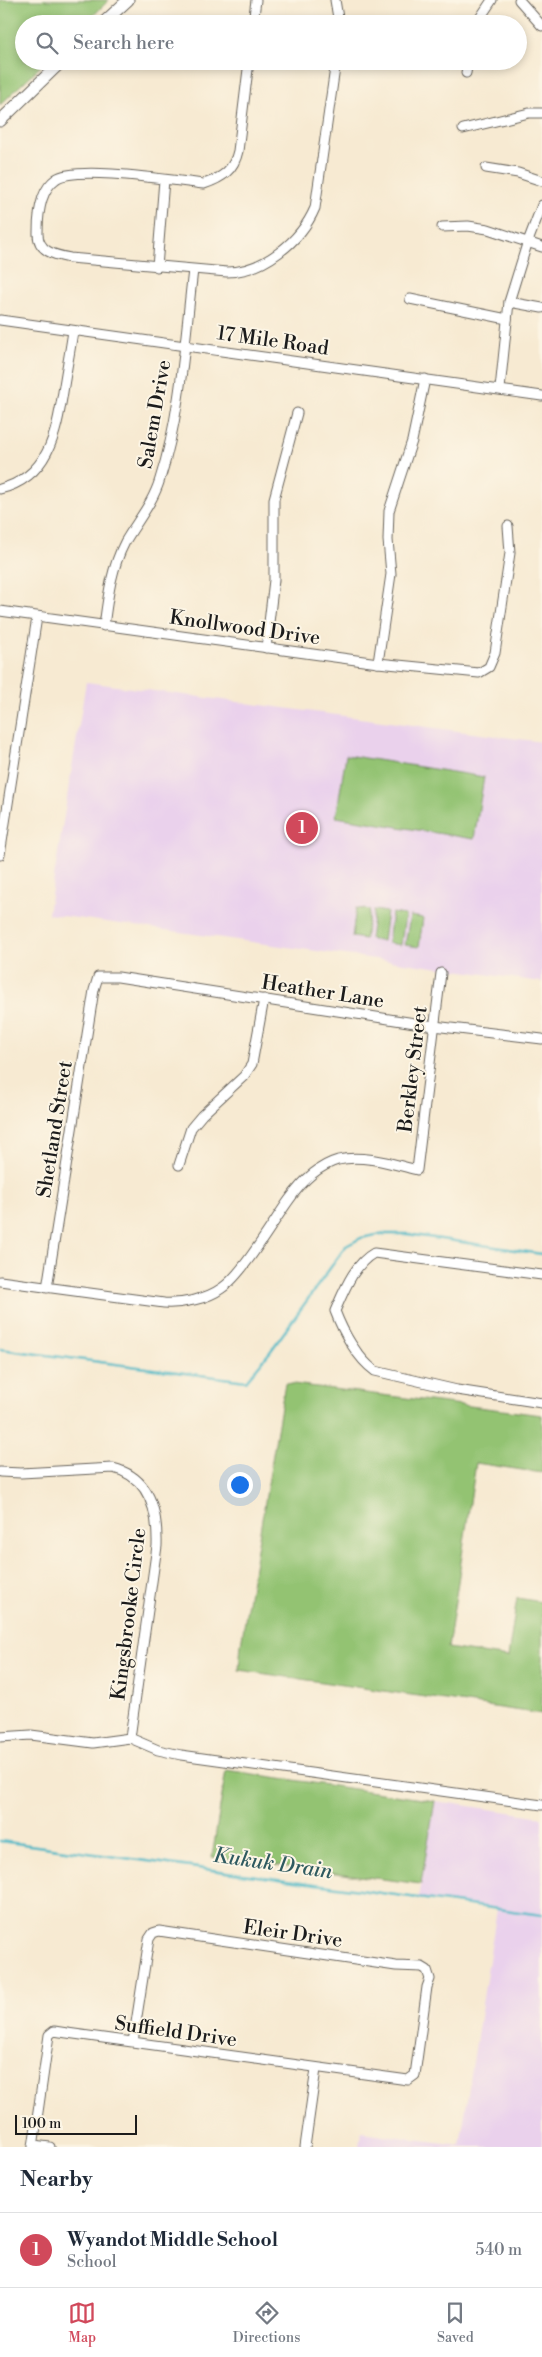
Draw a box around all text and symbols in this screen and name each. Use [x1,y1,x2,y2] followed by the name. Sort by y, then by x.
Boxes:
[15,15,527,70] search box
[33,29,61,57] icon: search
[73,31,174,55] text: Search here
[215,321,331,362] street label: 17 Mile Road
[134,358,177,471] street label: Salem Drive
[168,606,322,651] street label: Knollwood Drive
[286,809,318,847] pin: 1
[260,970,386,1015] street label: Heather Lane
[393,1005,434,1135] street label: Berkley Street
[32,1059,79,1200] street label: Shetland Street
[227,1472,253,1498] your location
[106,1526,152,1702] street label: Kingsbrooke Circle
[212,1843,334,1885] water label: Kukuk Drain
[241,1915,344,1954] street label: Eleir Drive
[113,2012,239,2053] street label: Suffield Drive
[15,2112,138,2135] scale bar
[22,2115,61,2133] text: 100 m
[20,2167,93,2193] text: Nearby
[67,2228,278,2252] text: Wyandot Middle School
[32,2240,40,2260] text: 1
[475,2240,522,2260] text: 540 m
[67,2252,116,2272] text: School
[68,2299,96,2347] tab: Map
[233,2299,300,2347] tab: Directions
[437,2299,474,2347] tab: Saved

